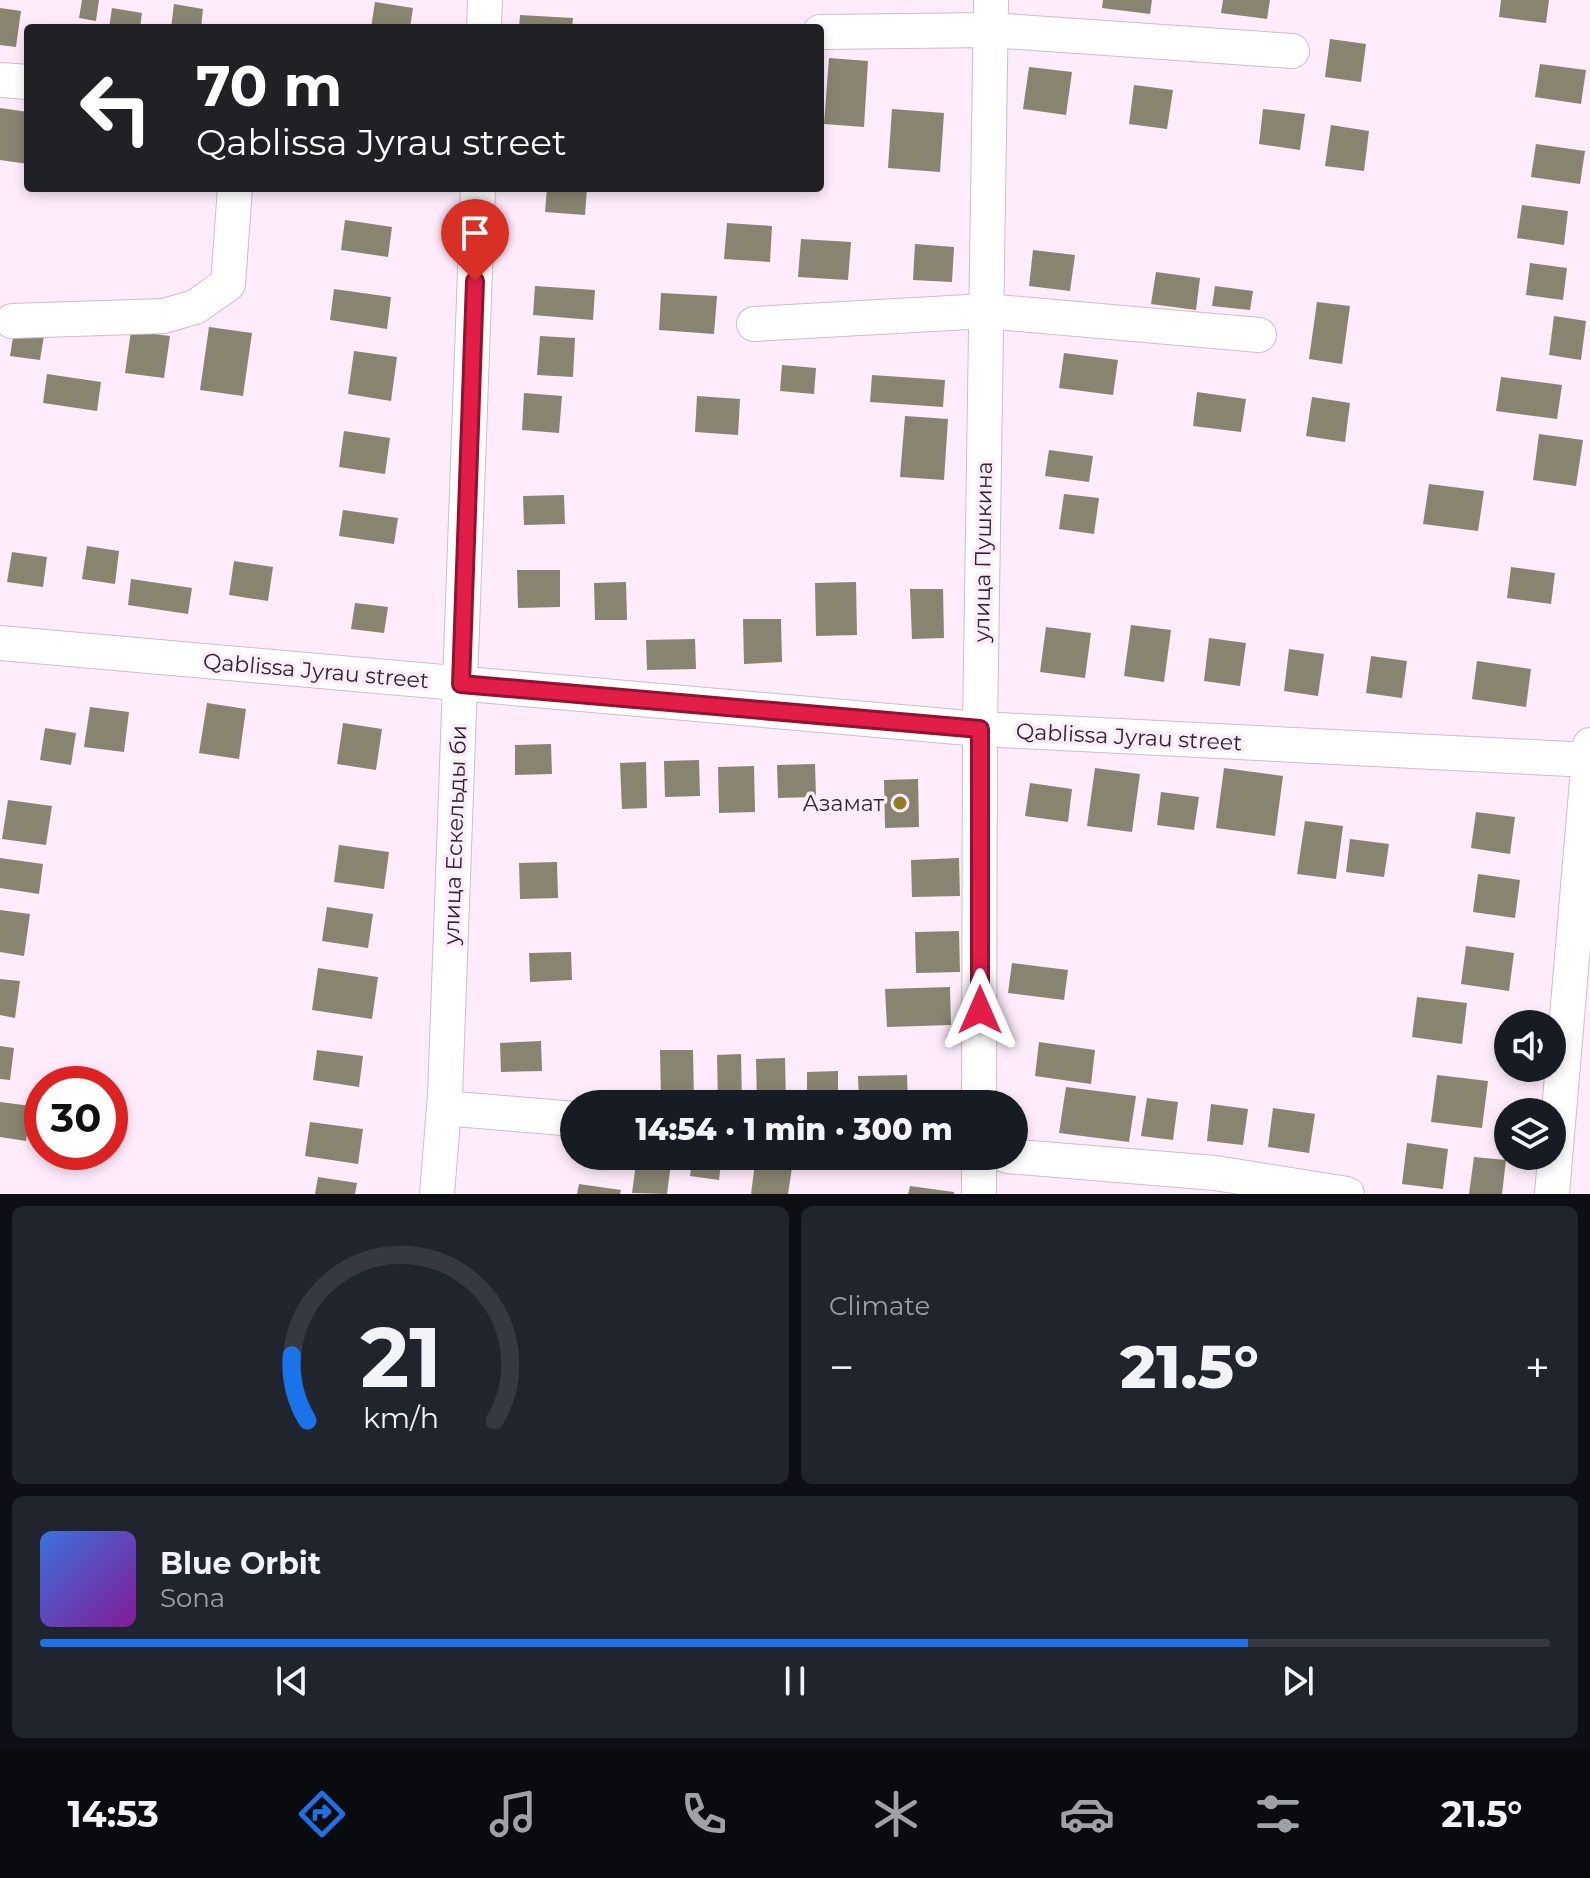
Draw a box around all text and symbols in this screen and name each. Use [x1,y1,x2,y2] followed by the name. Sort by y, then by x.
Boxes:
[196,52,342,120] text: 70 m
[64,56,168,160] icon: left
[196,120,567,164] text: Qablissa Jyrau street
[441,199,509,281] pin
[453,211,497,255] icon: arrive
[968,461,998,644] street label: улица Пушкина
[202,648,430,694] street label: Qablissa Jyrau street
[1015,718,1243,756] street label: Qablissa Jyrau street
[438,725,472,946] street label: улица Ескельды би
[802,790,885,817] place label: Азамат
[891,794,909,812] marker: Азамат
[938,968,1022,1052] position arrow
[1494,1010,1566,1170] map controls
[1494,1010,1566,1082] button: sound
[24,1066,128,1170] speed limit sign: 30
[1494,1098,1566,1170] button: layers
[635,1111,953,1148] text: 14:54 · 1 min · 300 m
[829,1290,930,1322] text: Climate
[360,1306,441,1408] text: 21
[1120,1330,1259,1403] text: 21.5°
[829,1340,854,1394] text: −
[1525,1340,1550,1394] text: +
[362,1400,439,1435] text: km/h
[160,1545,321,1582] text: Blue Orbit
[160,1582,225,1614] text: Sona
[270,1659,314,1703] icon: previous
[773,1659,817,1703] icon: pause
[1276,1659,1320,1703] icon: next
[294,1786,350,1842] icon: directions
[485,1786,541,1842] icon: music
[676,1786,732,1842] icon: phone
[868,1786,924,1842] icon: climate
[1059,1786,1115,1842] icon: car
[1250,1786,1306,1842] icon: filters
[68,1792,159,1836] text: 14:53
[1441,1792,1522,1836] text: 21.5°

